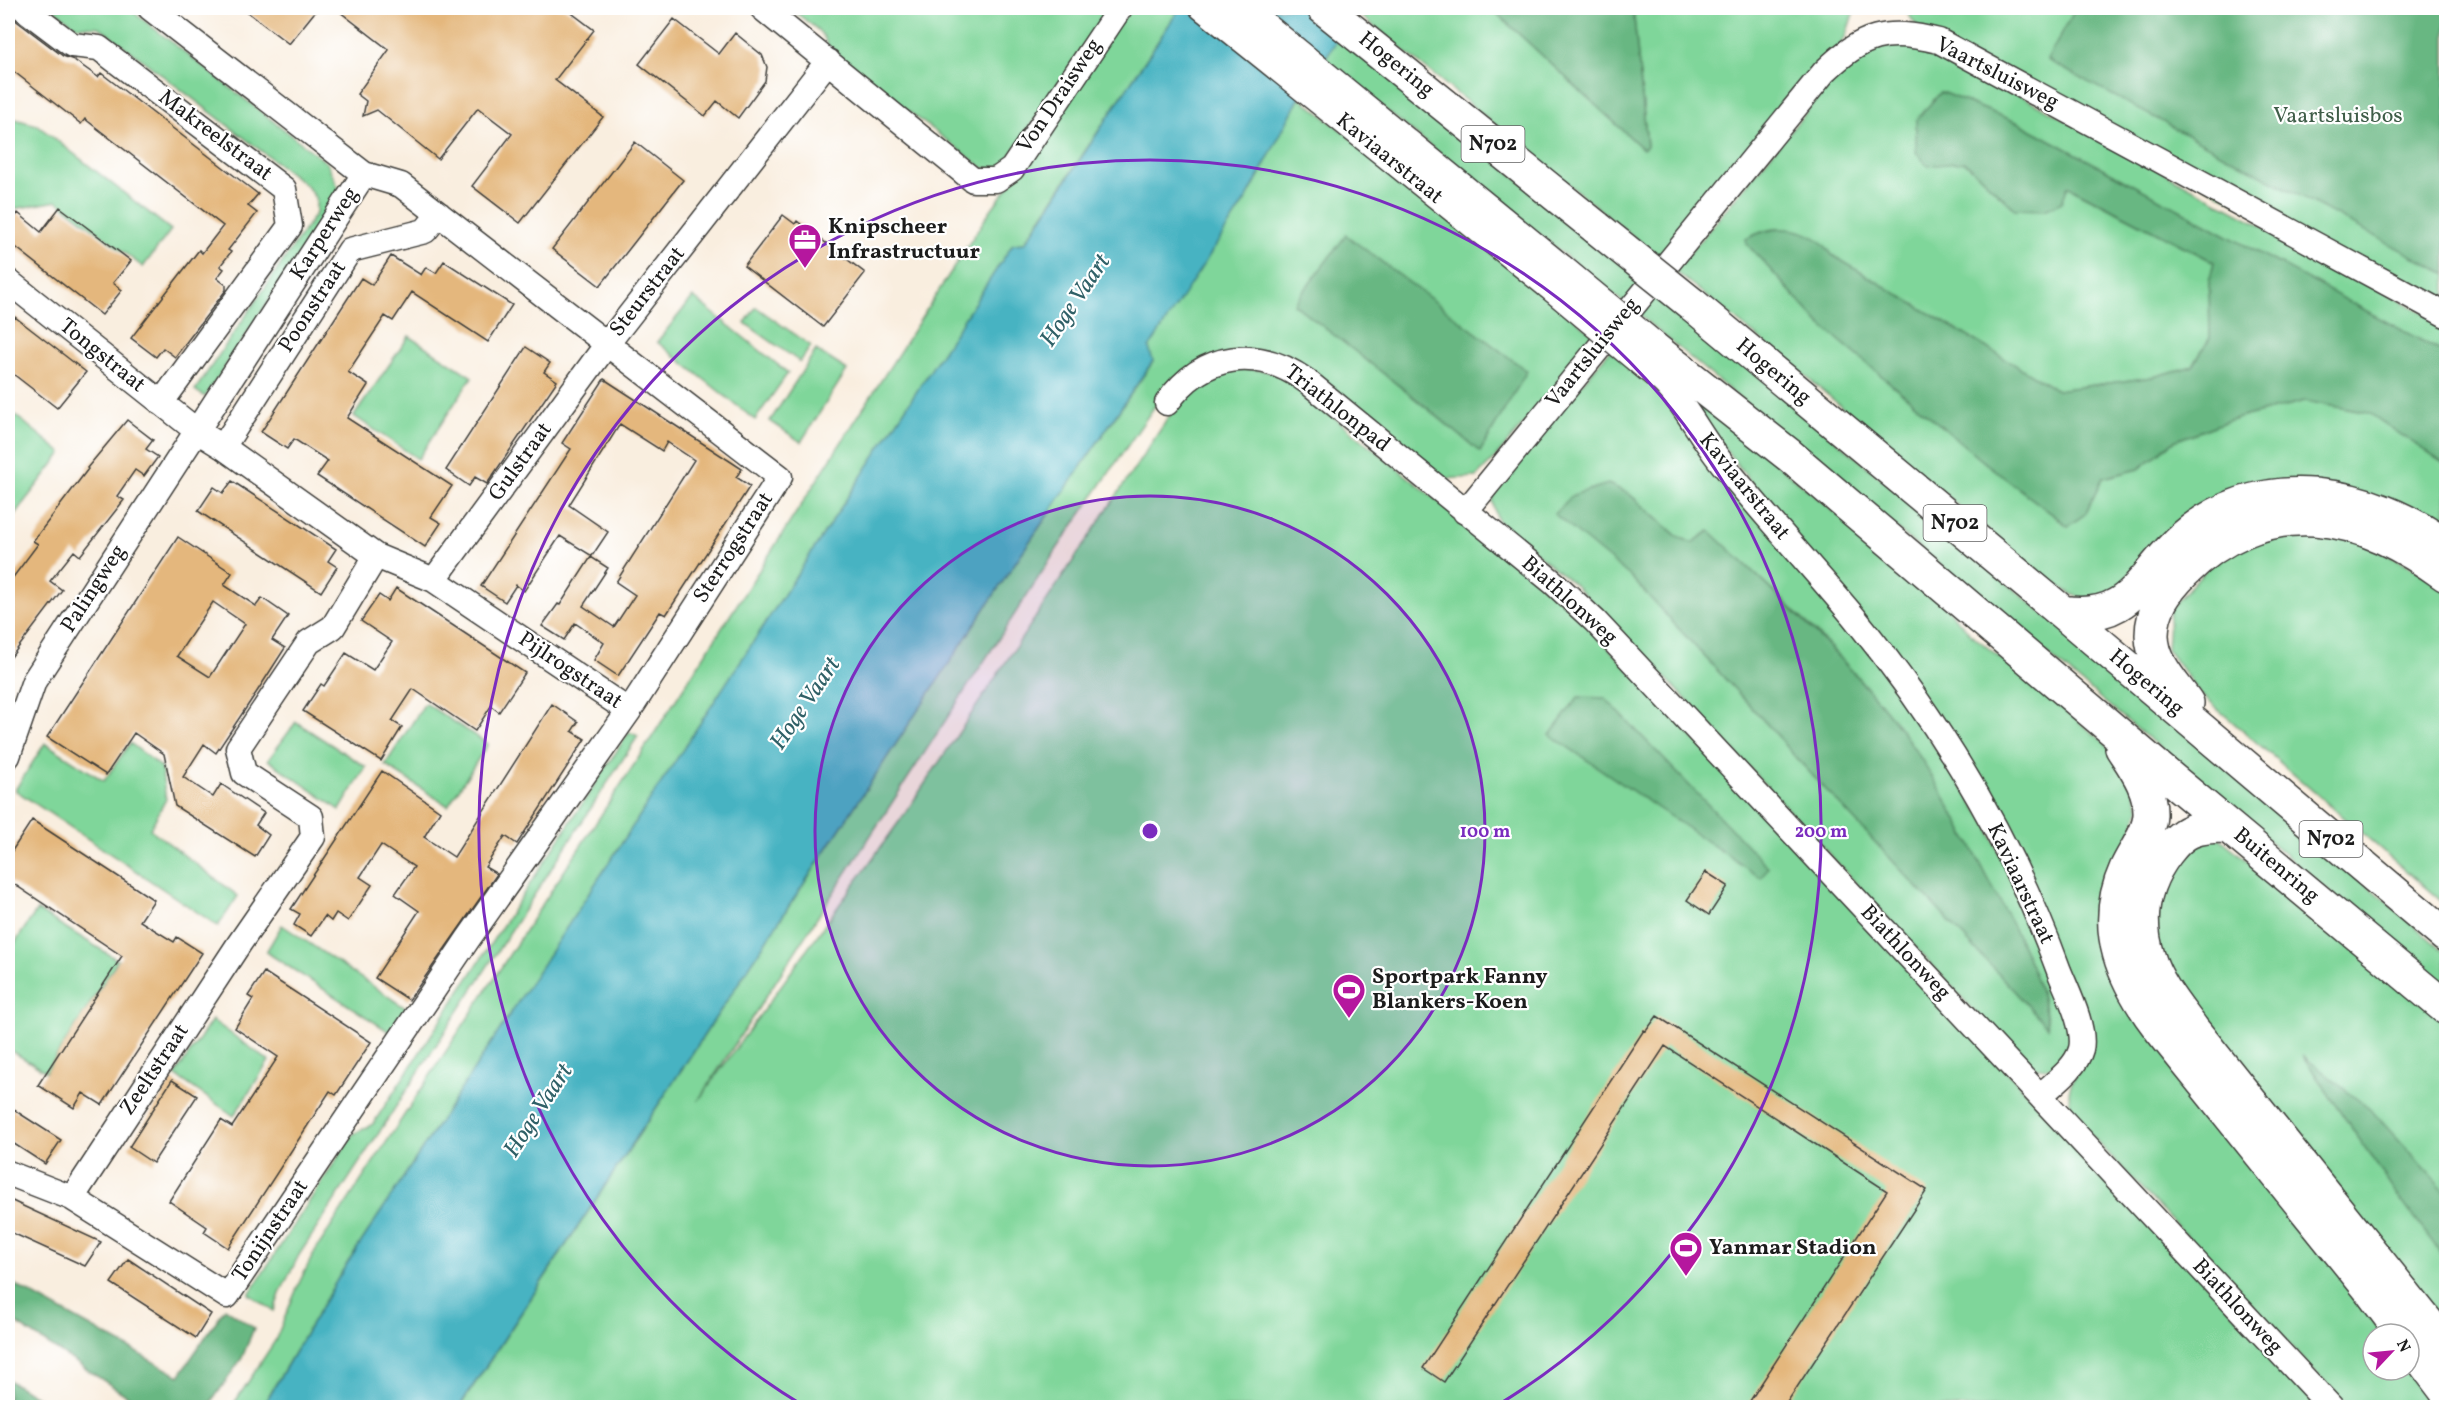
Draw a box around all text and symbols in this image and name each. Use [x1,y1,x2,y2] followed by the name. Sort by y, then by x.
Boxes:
[1351,25,1441,105] street label: Hogering
[1930,30,2064,118] street label: Vaartsluisweg
[1010,32,1110,160] street label: Von Draisweg
[151,83,279,189] street label: Makreelstraat
[2273,101,2403,132] park label: Vaartsluisbos
[1329,106,1450,212] street label: Kaviaarstraat
[1462,126,1524,162] road number: N702
[283,181,367,287] street label: Karperweg
[828,212,980,268] place label: Knipscheer Infrastructuur
[787,222,823,269] office icon: Knipscheer Infrastructuur
[603,240,693,344] street label: Steurstraat
[1032,247,1120,354] water label: Hoge Vaart
[272,254,355,359] street label: Poonstraat
[1539,291,1647,415] street label: Vaartsluisweg
[52,312,152,401] street label: Tongstraat
[1728,331,1818,413] street label: Hogering
[1278,358,1396,460] street label: Triathlonpad
[482,416,560,508] street label: Gulstraat
[1691,427,1797,548] street label: Kaviaarstraat
[686,486,782,610] street label: Sterrogstraat
[1924,505,1986,541] road number: N702
[54,539,134,639] street label: Palingweg
[1514,549,1624,653] street label: Biathlonweg
[512,625,629,718] street label: Pijlrogstraat
[2101,642,2191,724] street label: Hogering
[762,650,850,757] water label: Hoge Vaart
[1978,818,2062,950] street label: Kaviaarstraat
[1460,820,1510,845] text: 100 m
[1795,820,1847,845] text: 200 m
[1140,821,1160,841] centre of rings
[2226,821,2326,911] street label: Buitenring
[2300,821,2362,857] road number: N702
[1852,898,1958,1008] street label: Biathlonweg
[1372,962,1548,1018] place label: Sportpark Fanny Blankers-Koen
[1331,972,1367,1019] sports icon: Sportpark Fanny Blankers-Koen
[113,1018,197,1122] street label: Zeeltstraat
[496,1056,583,1165] water label: Hoge Vaart
[225,1173,317,1288] street label: Tonijnstraat
[1668,1230,1704,1277] sports icon: Yanmar Stadion
[1709,1233,1876,1264] place label: Yanmar Stadion
[2184,1252,2290,1362] street label: Biathlonweg
[2361,1322,2421,1382] north arrow
[2390,1336,2415,1357] text: N

